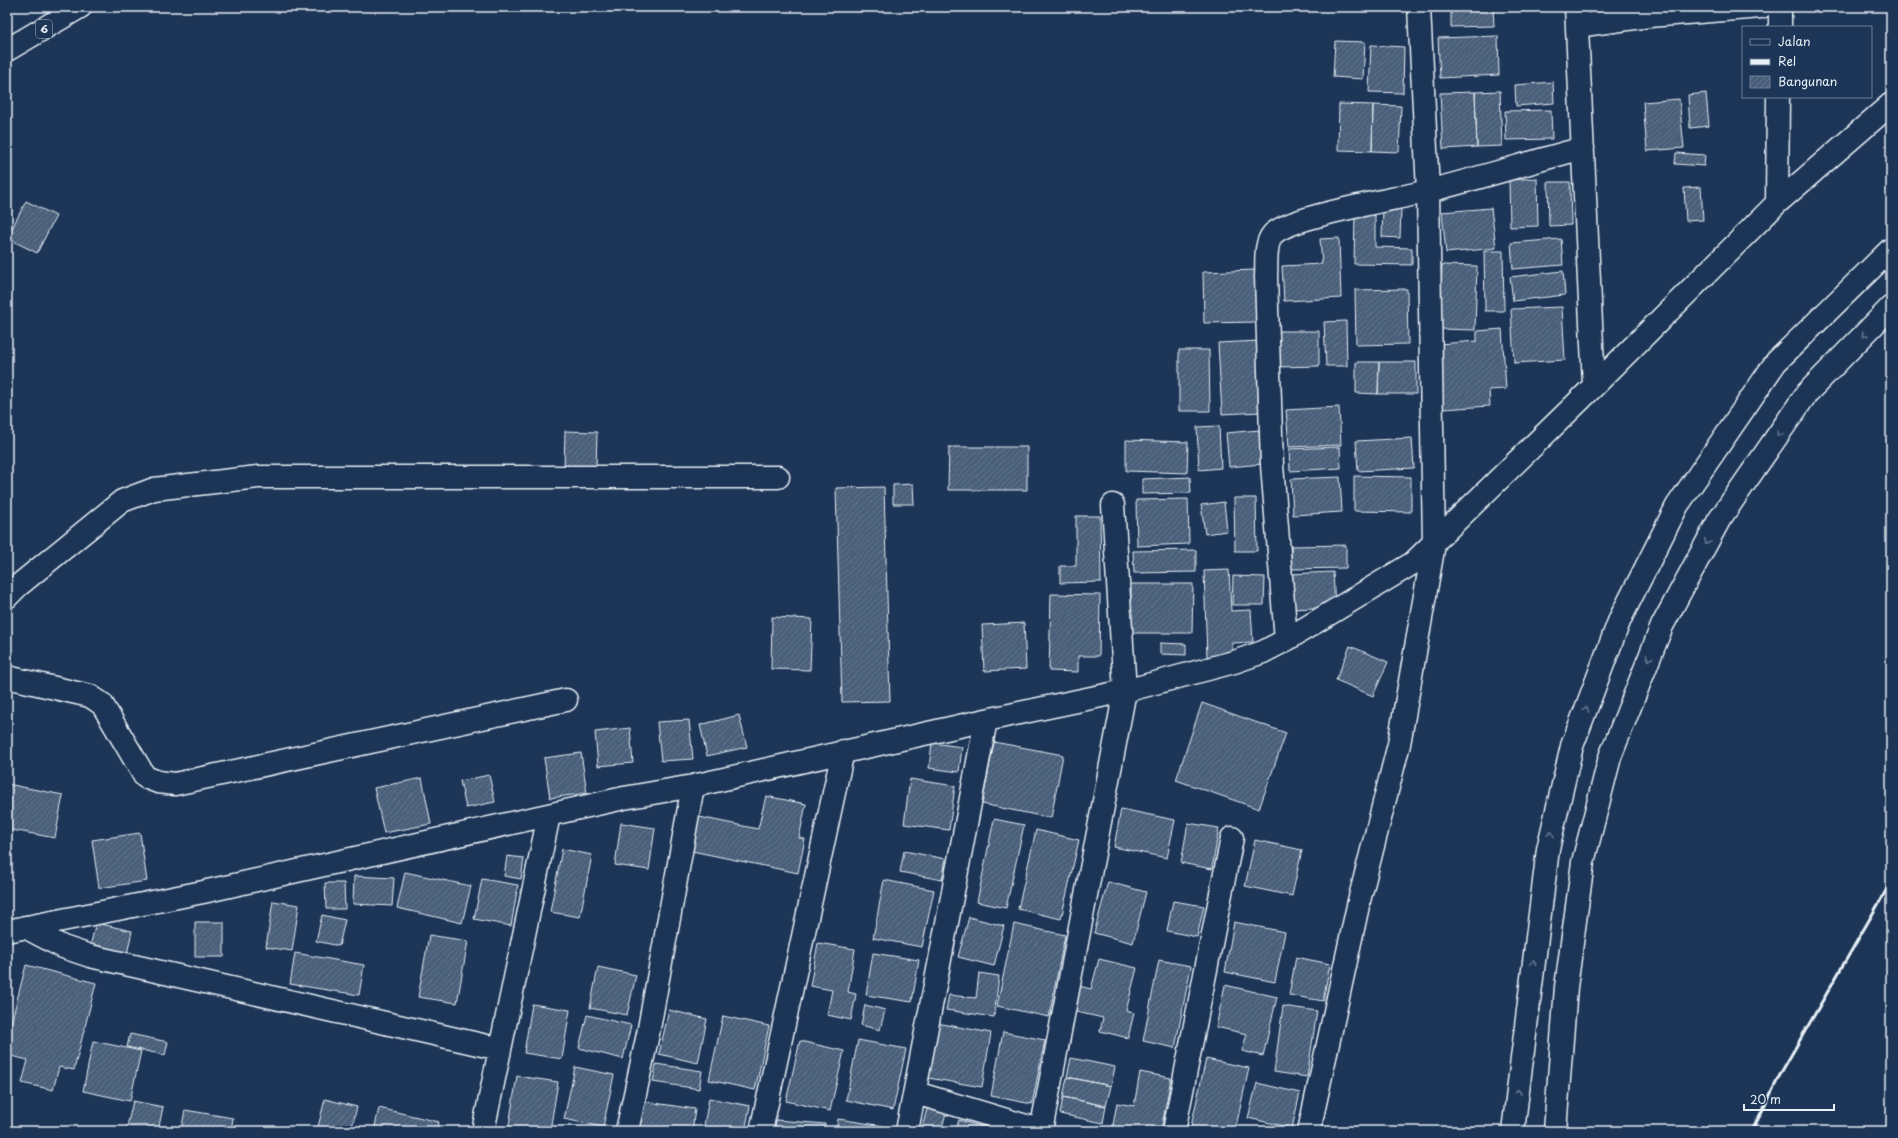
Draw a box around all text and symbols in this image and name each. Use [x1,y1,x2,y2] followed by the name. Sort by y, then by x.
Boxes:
[36,20,52,38] road number: 6
[1742,26,1872,98] legend
[1778,32,1811,50] text: Jalan
[1778,52,1796,70] text: Rel
[1778,72,1837,90] text: Bangunan
[1861,330,1869,338] one-way arrow
[1777,429,1784,436] one-way arrow
[1705,537,1712,545] one-way arrow
[1646,654,1654,661] one-way arrow
[1581,706,1589,713] one-way arrow
[1546,831,1554,838] one-way arrow
[1528,960,1537,966] one-way arrow
[1744,1086,1834,1112] scale bar
[1513,1089,1522,1095] one-way arrow
[1750,1090,1781,1108] text: 20 m

